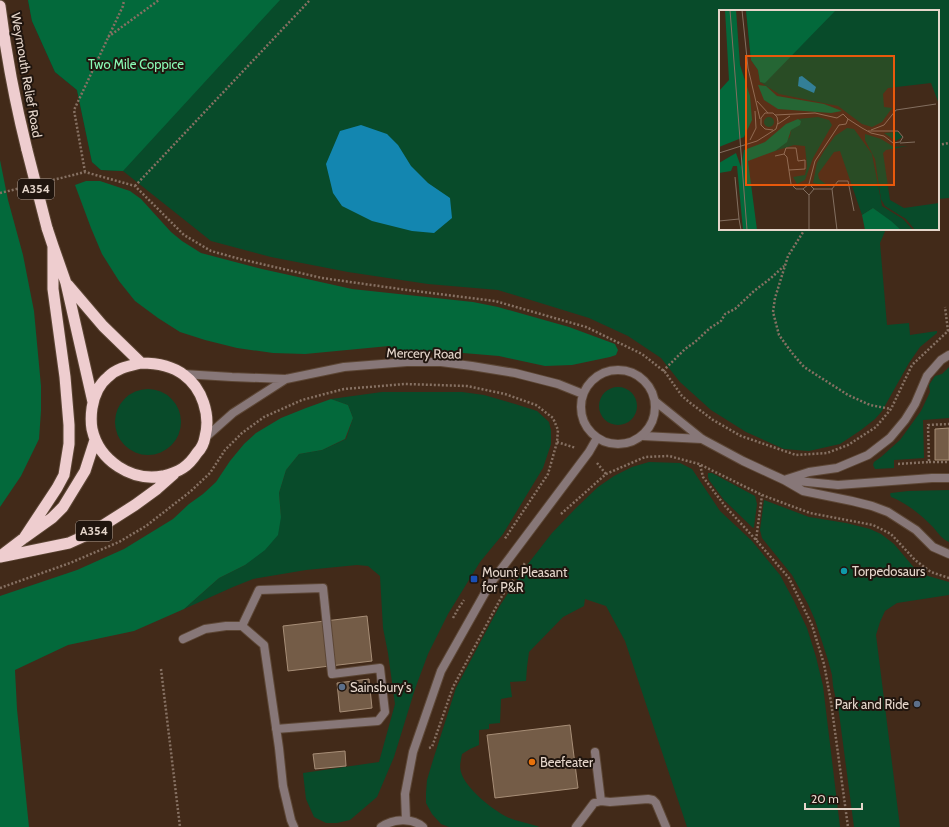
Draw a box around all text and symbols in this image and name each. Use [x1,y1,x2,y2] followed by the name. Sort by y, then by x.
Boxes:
[719,10,939,230] inset map
[8,11,46,139] street label: Weymouth Relief Road
[88,56,184,72] park label: Two Mile Coppice
[18,179,54,199] road number: A354
[386,344,462,362] street label: Mercery Road
[76,521,112,541] road number: A354
[852,563,926,579] place label: Torpedosaurs
[482,564,568,595] place label: Mount Pleasant for P&R
[839,566,849,576] marker: Torpedosaurs
[469,574,479,584] marker: Mount Pleasant for P&R
[350,679,412,695] place label: Sainsbury's
[337,682,347,692] marker: Sainsbury's
[835,696,909,712] place label: Park and Ride
[912,699,922,709] marker: Park and Ride
[540,754,594,770] place label: Beefeater
[527,757,537,767] marker: Beefeater
[805,785,862,811] scale bar
[811,791,839,806] text: 20 m

